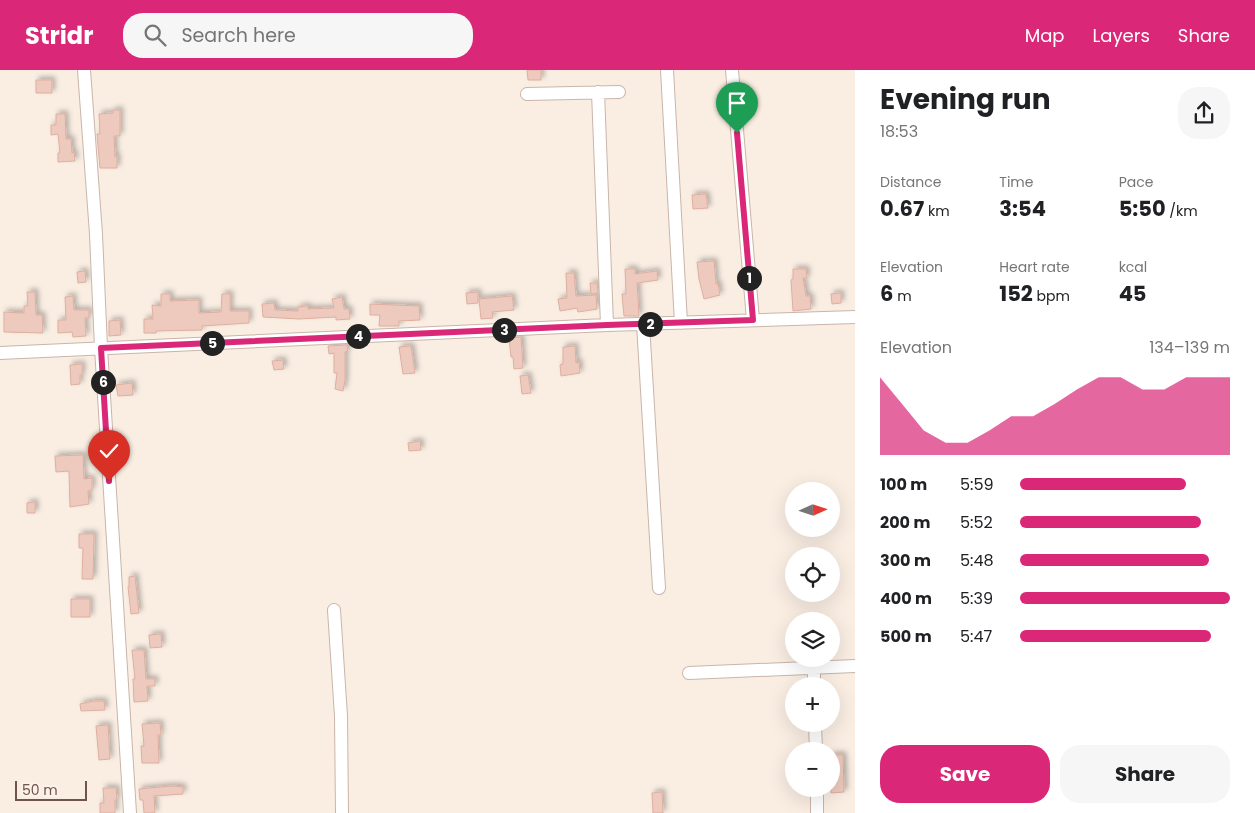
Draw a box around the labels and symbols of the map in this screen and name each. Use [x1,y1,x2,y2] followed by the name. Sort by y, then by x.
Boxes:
[716,82,758,133] pin
[736,266,762,290] pin: 1
[638,312,662,336] pin: 2
[492,318,516,342] pin: 3
[346,324,370,348] pin: 4
[200,330,224,356] pin: 5
[90,370,116,394] pin: 6
[88,430,130,481] pin
[785,482,840,538] north arrow
[15,778,88,801] scale bar

